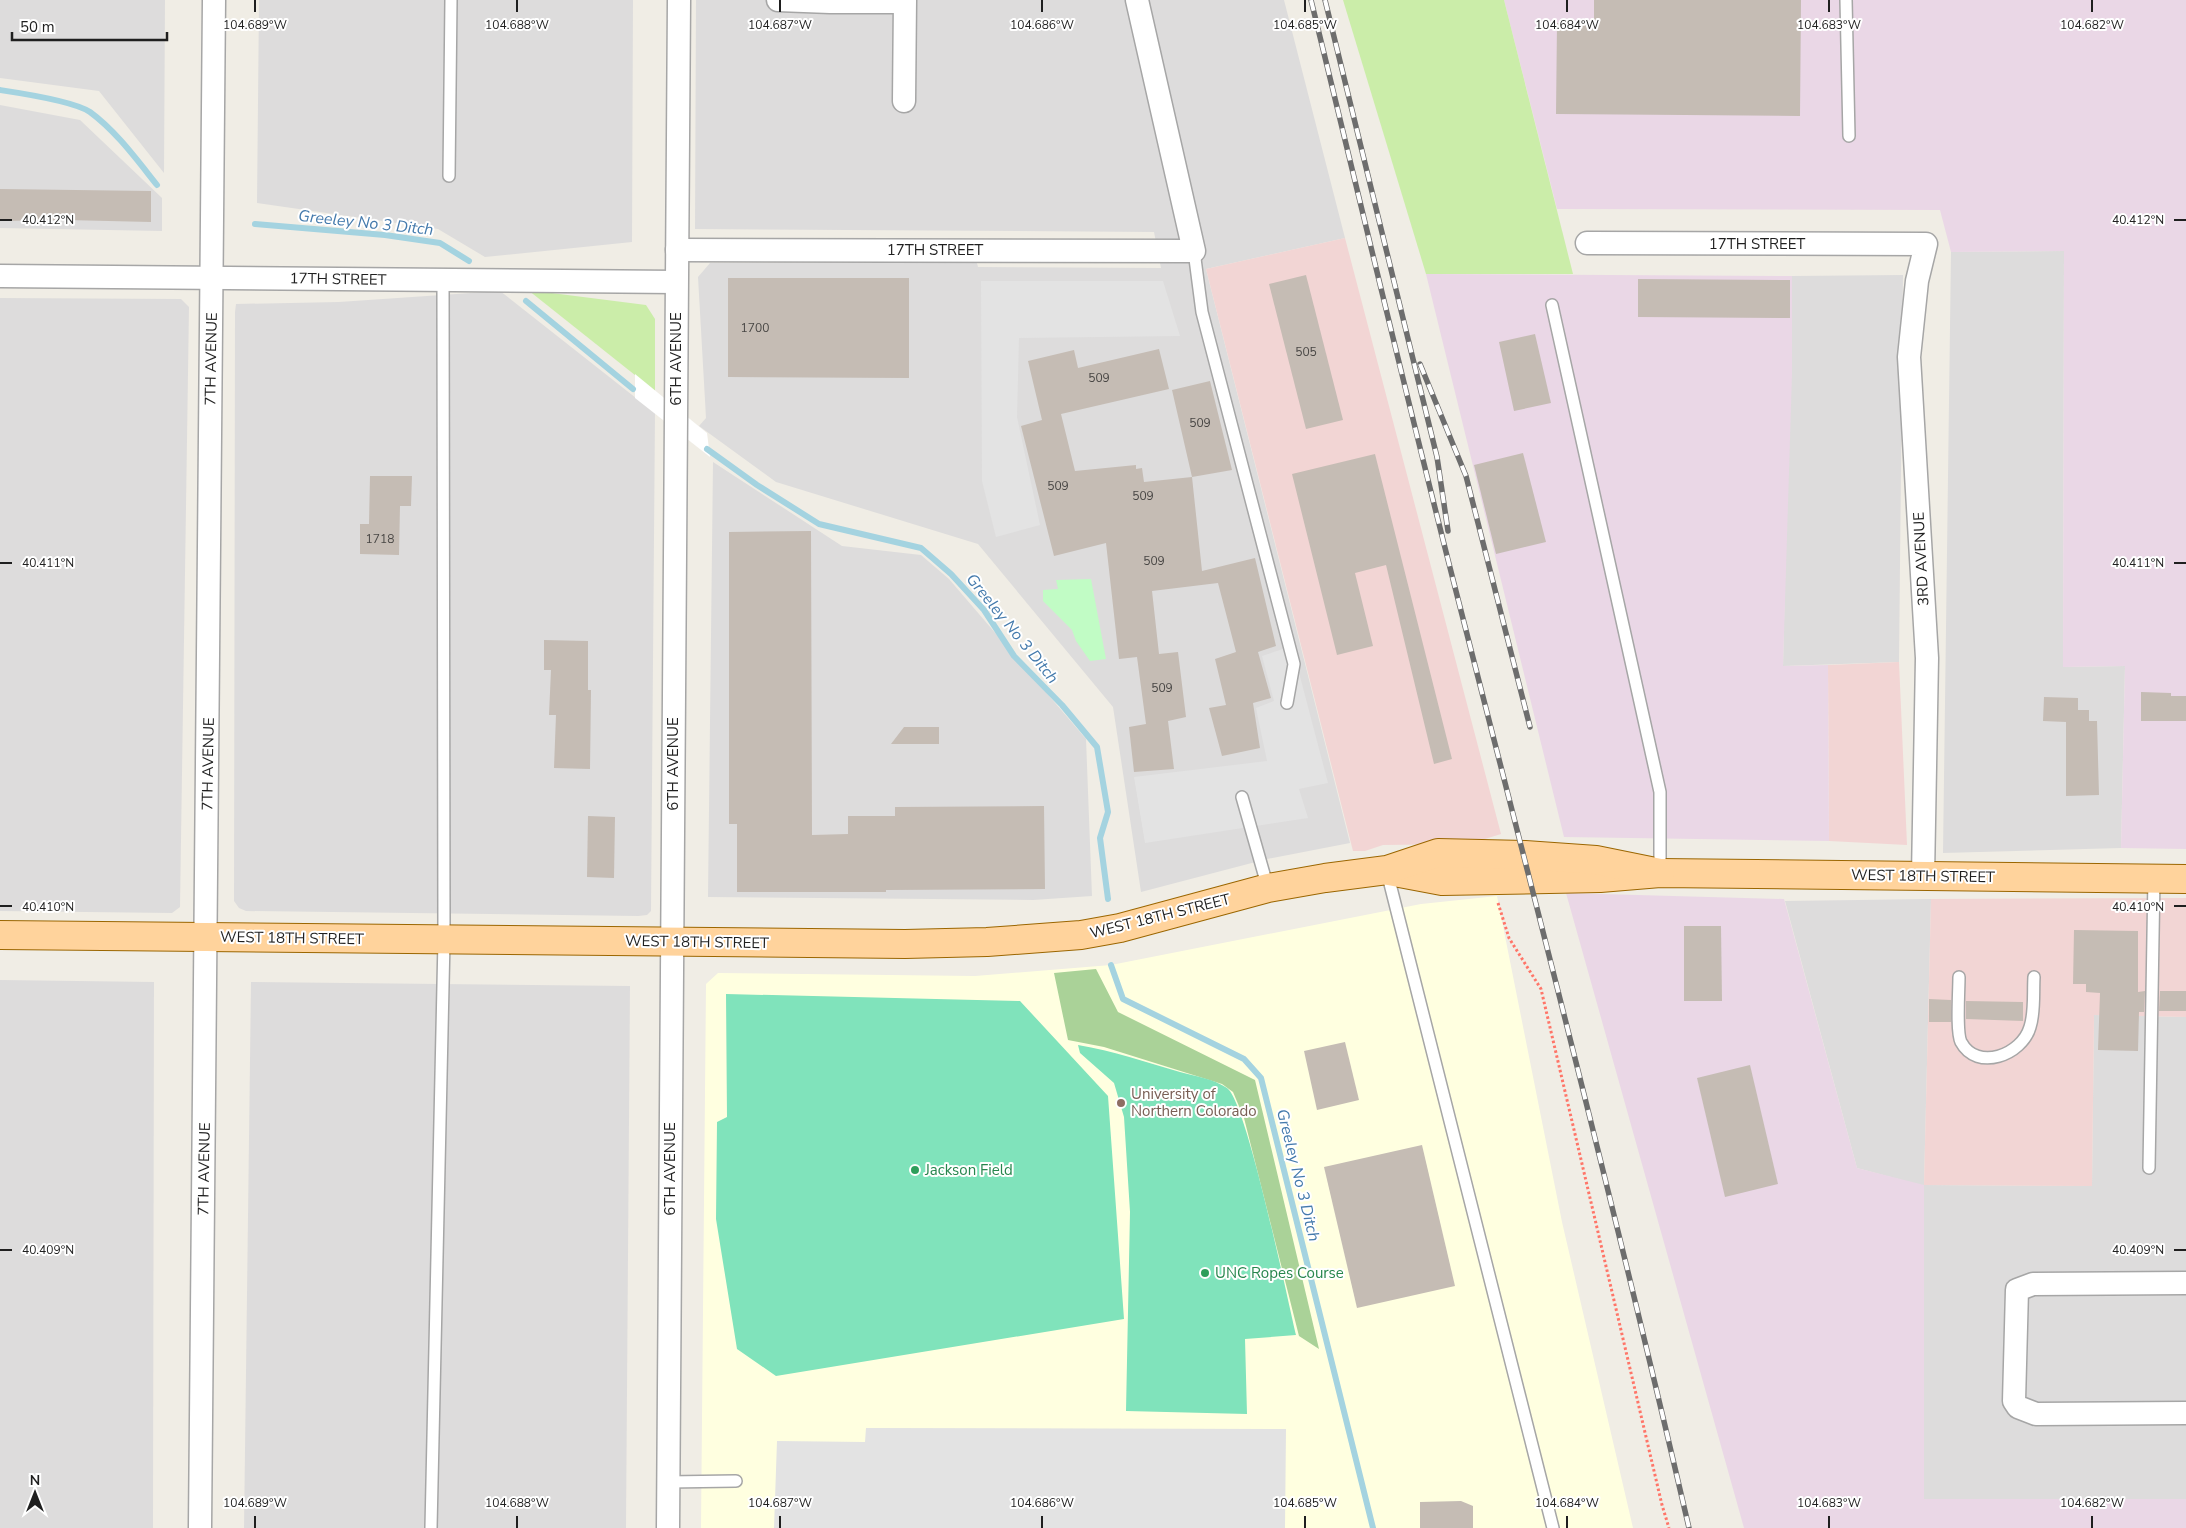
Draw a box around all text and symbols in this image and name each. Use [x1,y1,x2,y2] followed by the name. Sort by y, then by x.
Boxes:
[12,10,168,42] scale bar
[20,17,55,37] text: 50 m
[223,17,287,33] text: 104.689°W
[485,17,549,33] text: 104.688°W
[748,17,812,33] text: 104.687°W
[1010,17,1074,33] text: 104.686°W
[1273,17,1337,33] text: 104.685°W
[1535,17,1599,33] text: 104.684°W
[1797,17,1861,33] text: 104.683°W
[2060,17,2124,33] text: 104.682°W
[297,205,435,241] water label: Greeley No 3 Ditch
[22,212,74,228] text: 40.412°N
[2112,212,2164,228] text: 40.412°N
[1709,234,1805,254] street label: 17TH STREET
[887,240,983,260] street label: 17TH STREET
[289,268,387,290] street label: 17TH STREET
[200,312,222,406] street label: 7TH AVENUE
[666,312,686,406] street label: 6TH AVENUE
[741,320,769,336] house number: 1700
[1295,344,1317,360] house number: 505
[1088,370,1110,386] house number: 509
[1189,415,1211,431] house number: 509
[1047,478,1069,494] house number: 509
[1132,488,1154,504] house number: 509
[1909,512,1933,606] street label: 3RD AVENUE
[366,531,394,547] house number: 1718
[1143,553,1165,569] house number: 509
[22,555,74,571] text: 40.411°N
[2112,555,2164,571] text: 40.411°N
[961,569,1064,688] water label: Greeley No 3 Ditch
[1151,680,1173,696] house number: 509
[197,717,219,811] street label: 7TH AVENUE
[663,717,683,811] street label: 6TH AVENUE
[1851,865,1995,887] street label: WEST 18TH STREET
[1088,889,1232,943] street label: WEST 18TH STREET
[22,899,74,915] text: 40.410°N
[2112,899,2164,915] text: 40.410°N
[220,927,364,949] street label: WEST 18TH STREET
[625,931,769,953] street label: WEST 18TH STREET
[1131,1084,1257,1121] place label: University of Northern Colorado
[1115,1097,1127,1109] marker: University of Northern Colorado
[1271,1107,1325,1244] water label: Greeley No 3 Ditch
[193,1122,215,1216] street label: 7TH AVENUE
[660,1122,680,1216] street label: 6TH AVENUE
[924,1160,1013,1180] place label: Jackson Field
[909,1164,921,1176] marker: Jackson Field
[22,1242,74,1258] text: 40.409°N
[2112,1242,2164,1258] text: 40.409°N
[1215,1263,1344,1283] place label: UNC Ropes Course
[1199,1267,1211,1279] marker: UNC Ropes Course
[10,1468,60,1518] north arrow
[30,1471,40,1490] text: N
[223,1495,287,1511] text: 104.689°W
[485,1495,549,1511] text: 104.688°W
[748,1495,812,1511] text: 104.687°W
[1010,1495,1074,1511] text: 104.686°W
[1273,1495,1337,1511] text: 104.685°W
[1535,1495,1599,1511] text: 104.684°W
[1797,1495,1861,1511] text: 104.683°W
[2060,1495,2124,1511] text: 104.682°W

